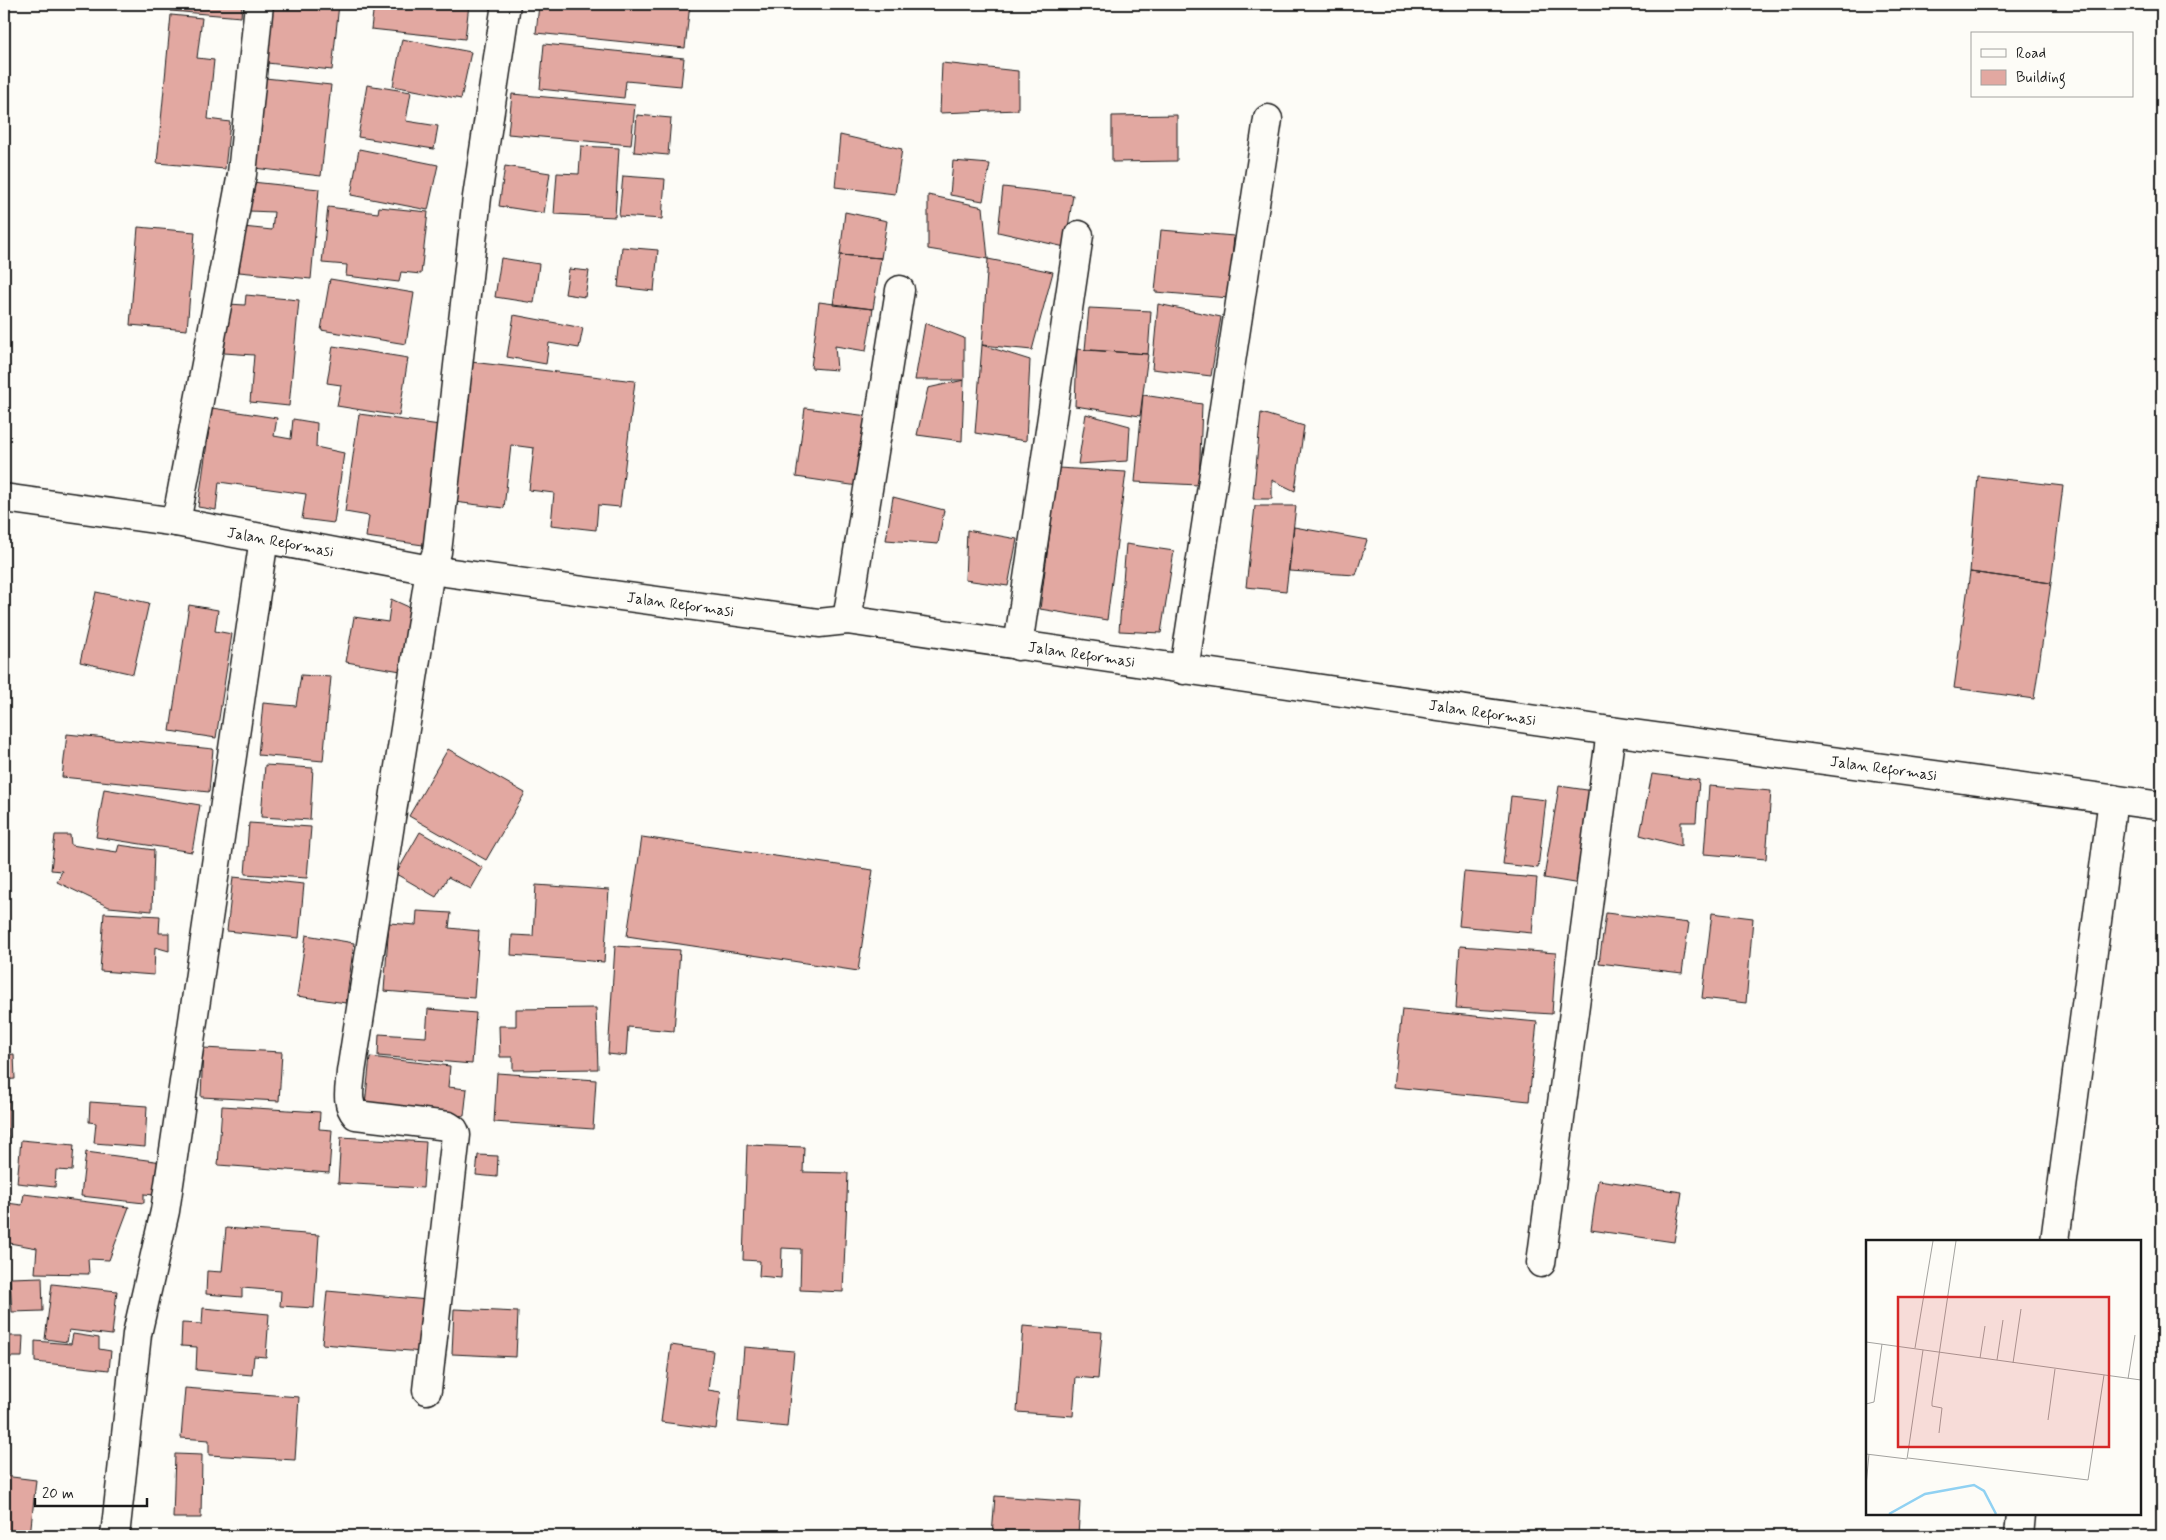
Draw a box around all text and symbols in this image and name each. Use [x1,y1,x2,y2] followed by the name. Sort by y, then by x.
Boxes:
[1971,32,2134,98] legend
[2016,44,2046,64] text: Road
[2016,68,2066,89] text: Building
[225,523,335,563] street label: Jalan Reformasi
[626,588,735,622] street label: Jalan Reformasi
[1027,637,1136,673] street label: Jalan Reformasi
[1427,696,1537,731] street label: Jalan Reformasi
[1829,752,1938,786] street label: Jalan Reformasi
[1866,1240,2141,1515] inset map
[35,1475,148,1507] scale bar
[42,1484,74,1504] text: 20 m

